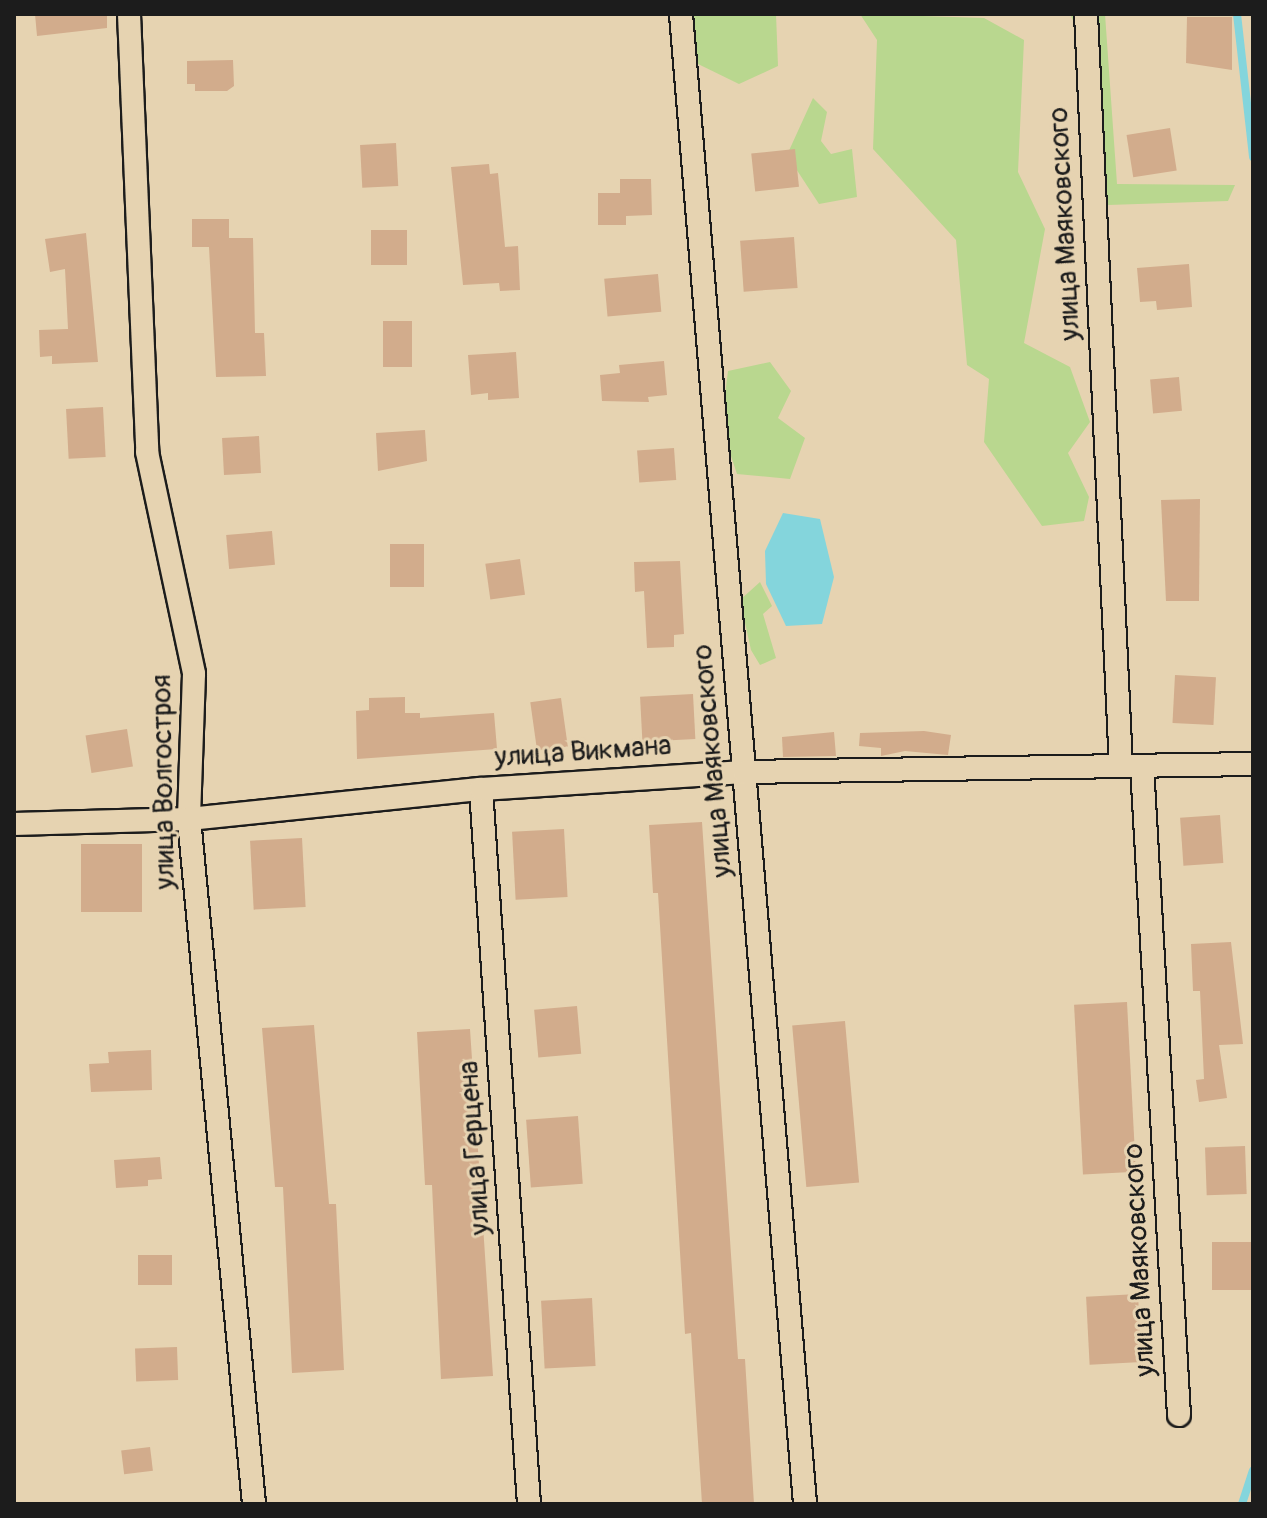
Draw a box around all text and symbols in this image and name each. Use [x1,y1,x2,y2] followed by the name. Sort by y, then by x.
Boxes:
[1042,106,1088,342] street label: улица Маяковского
[686,643,740,879] street label: улица Маяковского
[145,674,183,890] street label: улица Волгостроя
[494,729,672,775] street label: улица Викмана
[452,1060,498,1236] street label: улица Герцена
[1117,1142,1163,1378] street label: улица Маяковского

